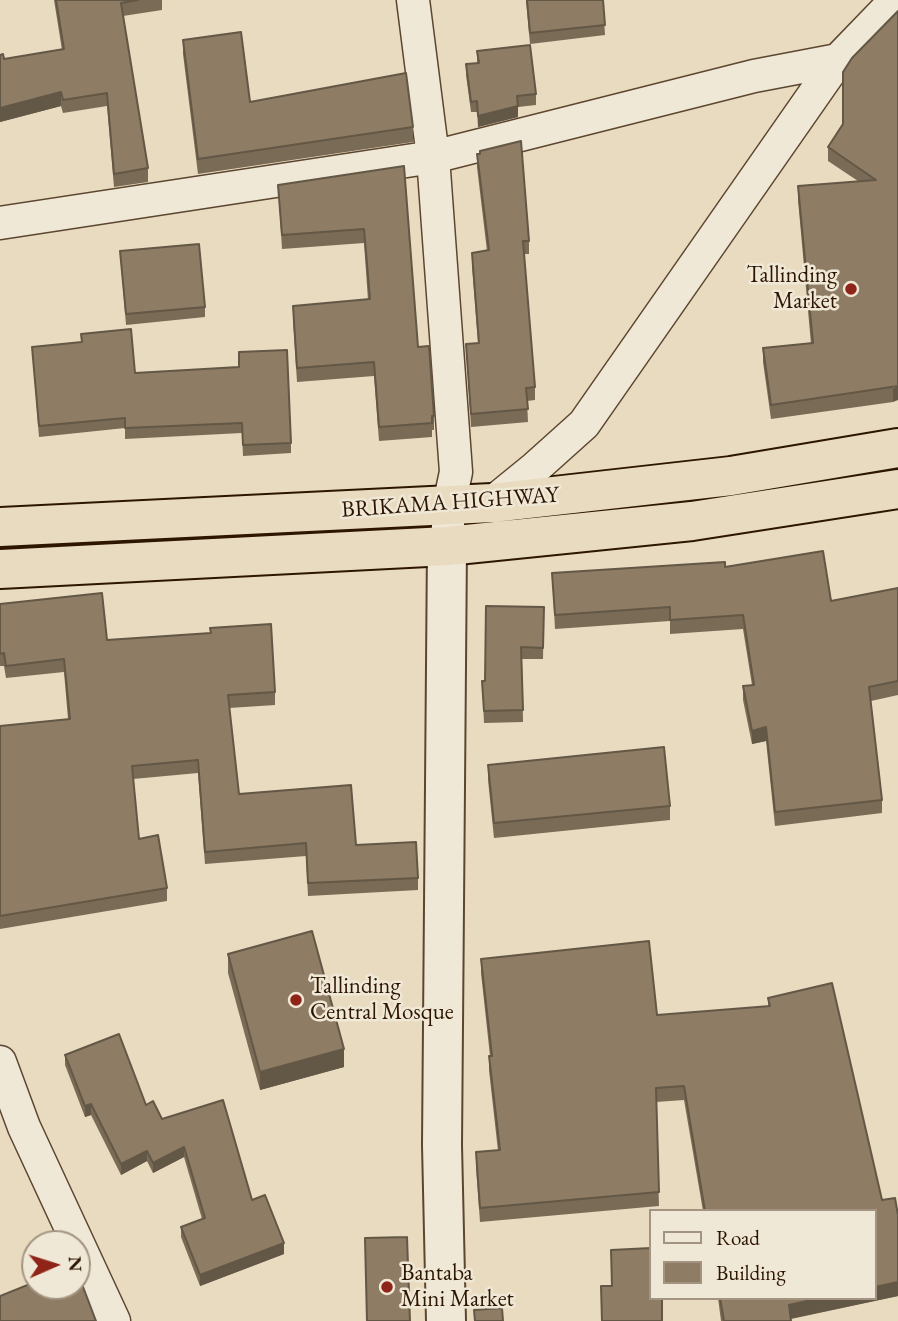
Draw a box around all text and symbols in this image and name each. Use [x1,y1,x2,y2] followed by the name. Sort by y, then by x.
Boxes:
[747,262,837,316] place label: Tallinding Market
[843,281,859,297] marker: Tallinding Market
[340,482,560,524] street label: BRIKAMA HIGHWAY
[310,973,454,1027] place label: Tallinding Central Mosque
[288,992,304,1008] marker: Tallinding Central Mosque
[650,1209,877,1300] legend
[716,1224,760,1251] text: Road
[21,1230,91,1300] north arrow
[63,1256,88,1272] text: N
[716,1259,786,1286] text: Building
[401,1260,514,1314] place label: Bantaba Mini Market
[379,1279,395,1295] marker: Bantaba Mini Market

